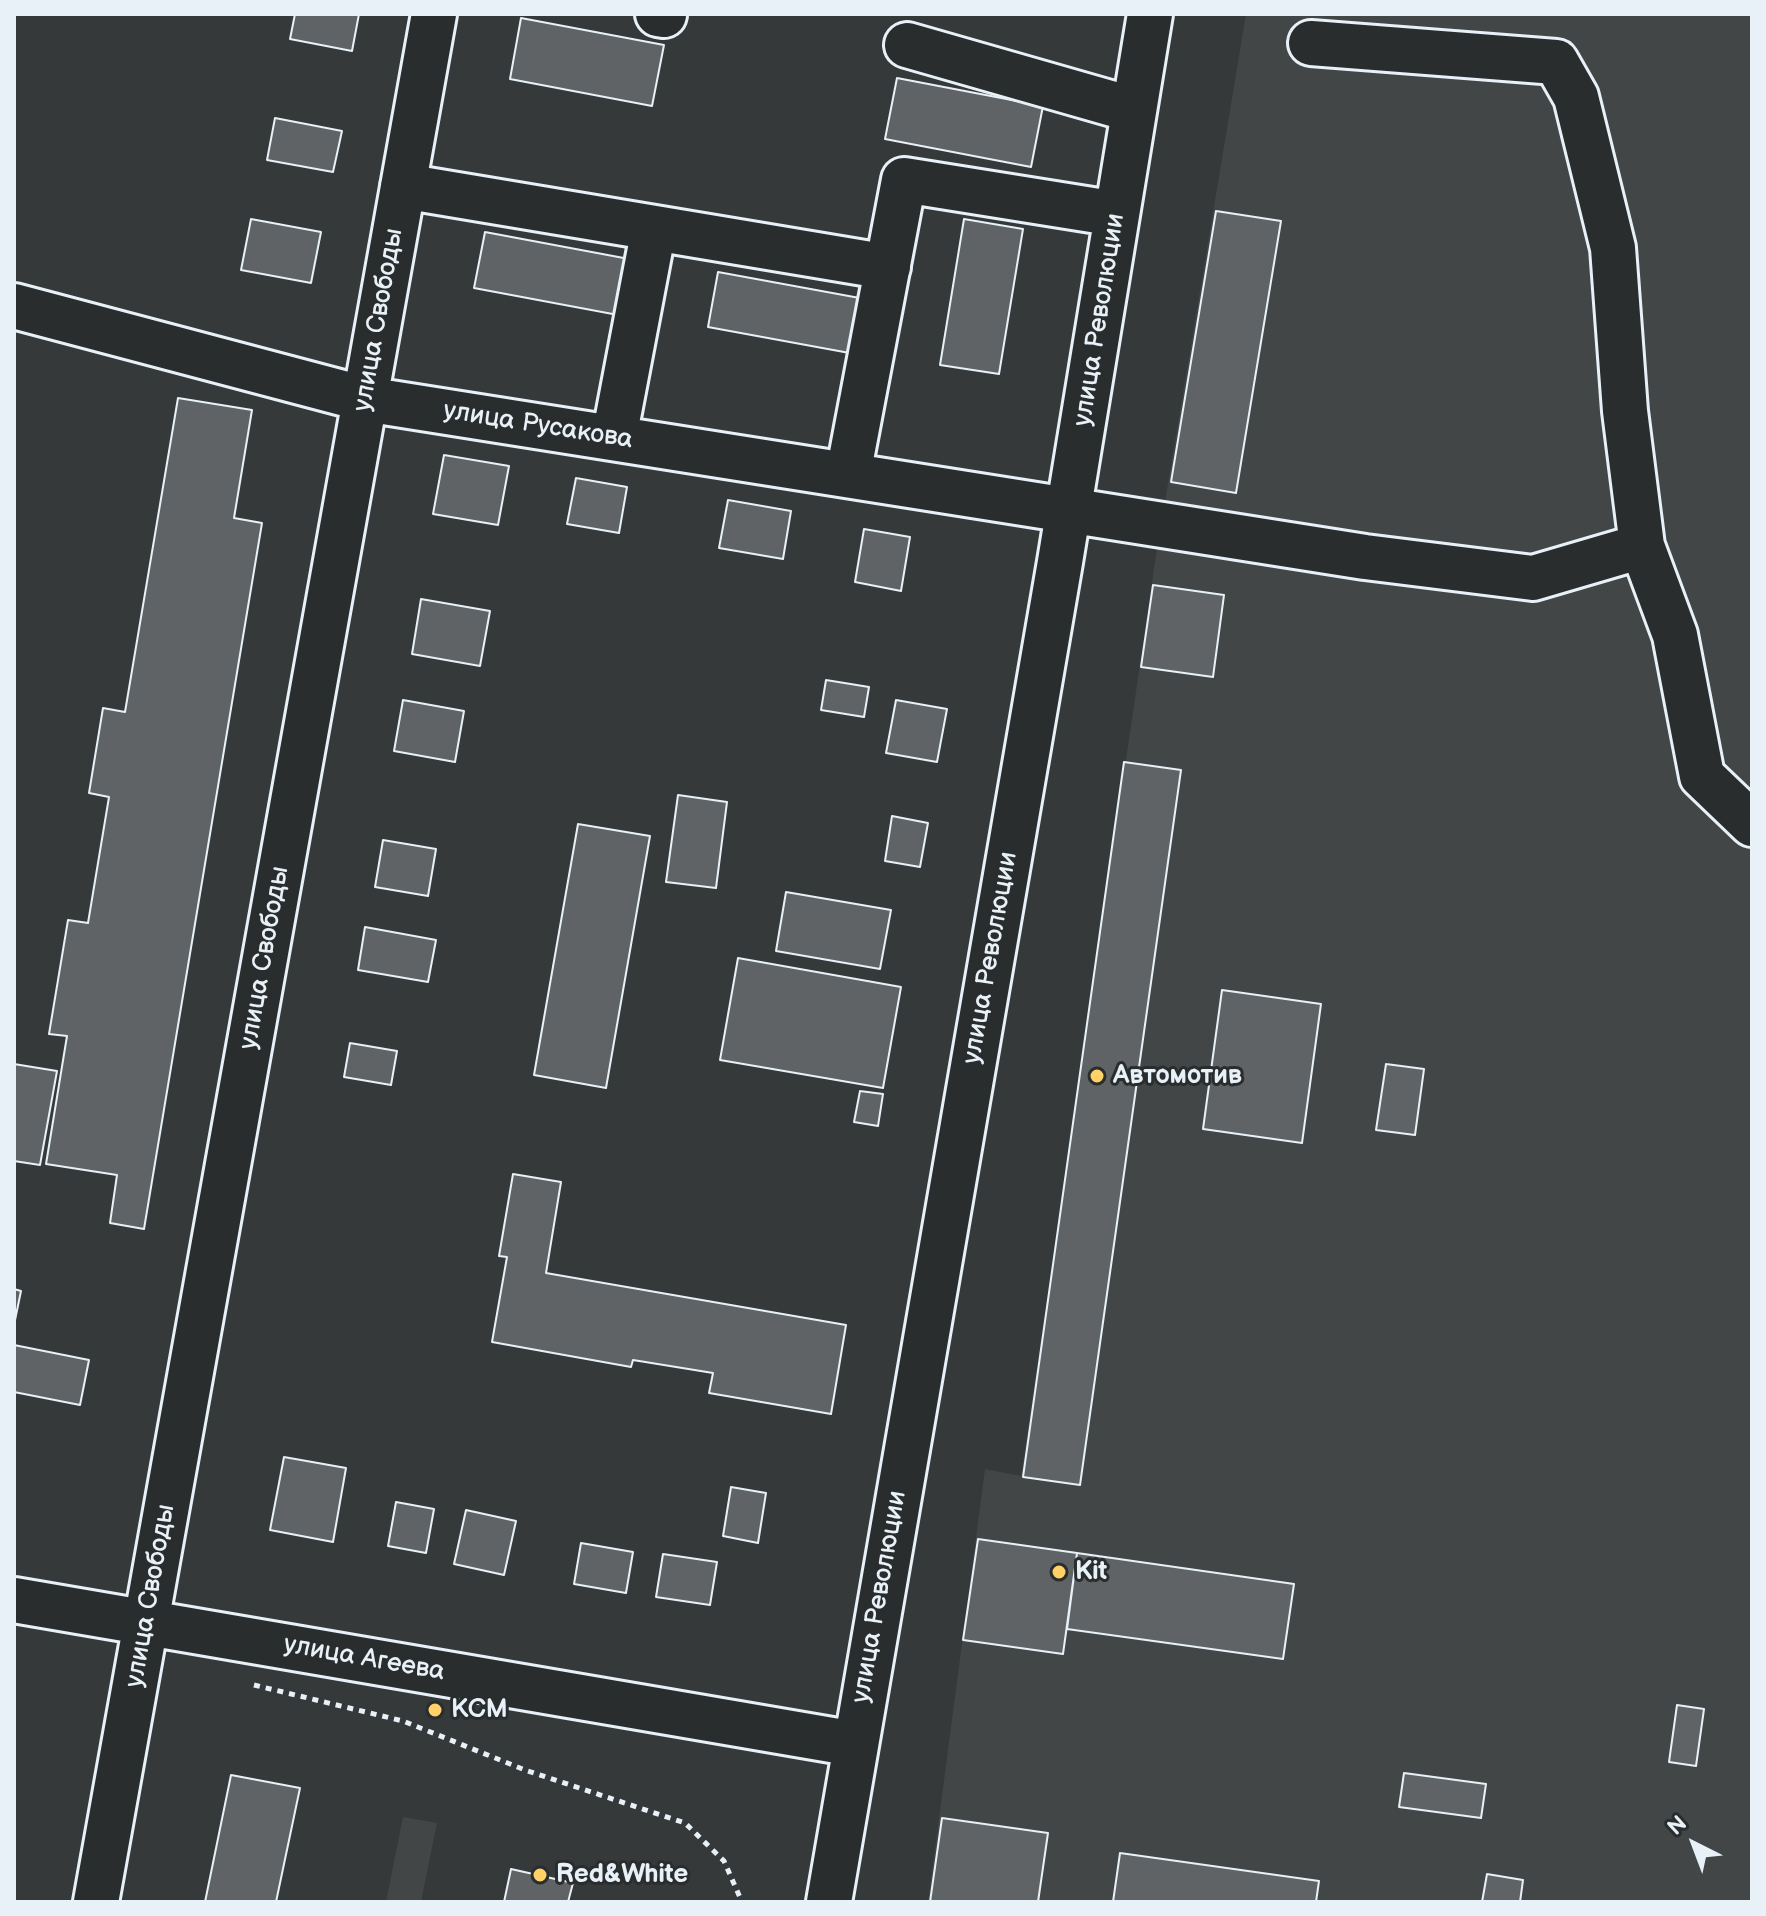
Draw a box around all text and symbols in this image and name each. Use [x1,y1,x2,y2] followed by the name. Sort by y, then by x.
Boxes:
[1068,211,1132,429] street label: улица Революции
[348,226,410,414] street label: улица Свободы
[441,396,635,456] street label: улица Русакова
[957,849,1025,1067] street label: улица Революции
[234,864,296,1052] street label: улица Свободы
[1113,1060,1242,1092] place label: Автомотив
[1088,1067,1106,1085] marker: Автомотив
[846,1488,914,1706] street label: улица Революции
[120,1502,182,1690] street label: улица Свободы
[1075,1556,1107,1588] place label: Kit
[1050,1563,1068,1581] marker: Kit
[281,1630,447,1688] street label: улица Агеева
[451,1694,508,1726] place label: КСМ
[426,1701,444,1719] marker: КСМ
[1654,1804,1734,1884] north arrow
[1662,1810,1693,1841] text: N
[556,1859,688,1891] place label: Red&White
[531,1866,549,1884] marker: Red&White

